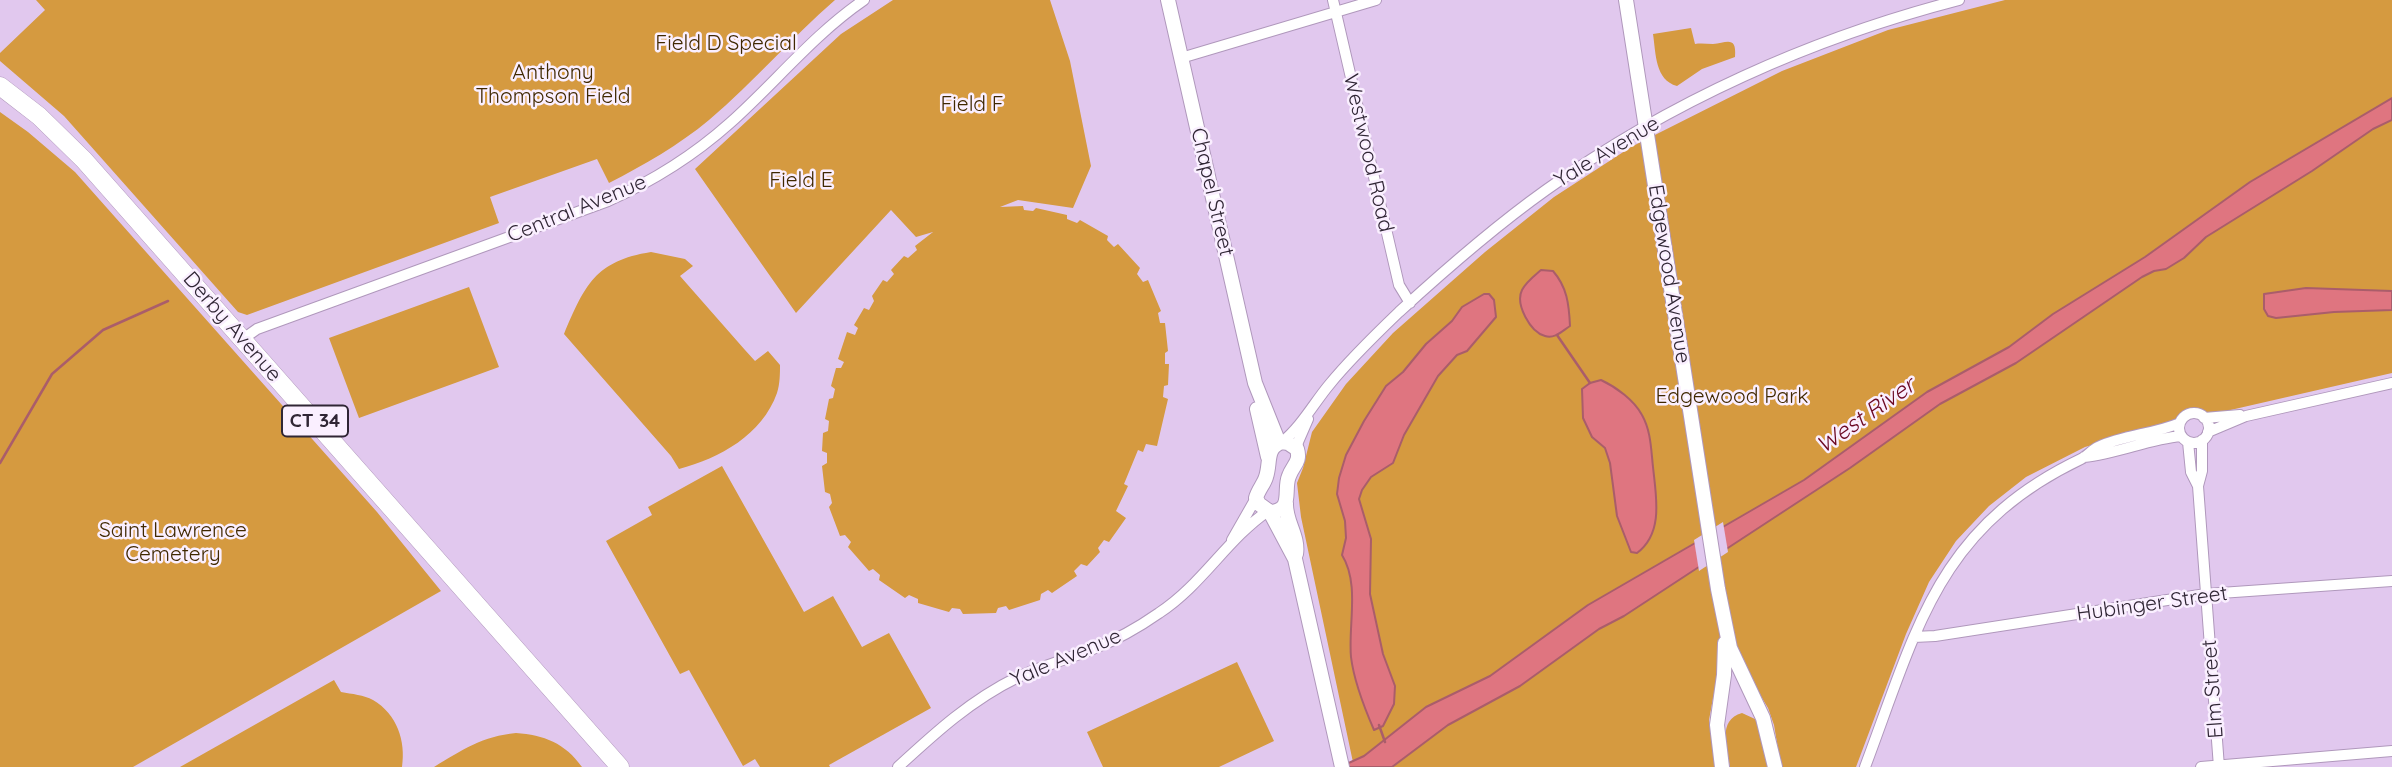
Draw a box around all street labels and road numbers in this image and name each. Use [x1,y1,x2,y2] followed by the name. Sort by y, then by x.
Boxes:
[1338,72,1398,234] street label: Westwood Road
[1550,111,1664,193] street label: Yale Avenue
[1185,125,1239,259] street label: Chapel Street
[504,170,650,248] street label: Central Avenue
[1642,183,1696,365] street label: Edgewood Avenue
[177,267,287,387] street label: Derby Avenue
[282,406,348,436] road number: CT 34
[2075,581,2229,627] street label: Hubinger Street
[1007,623,1125,693] street label: Yale Avenue
[2197,639,2229,739] street label: Elm Street

